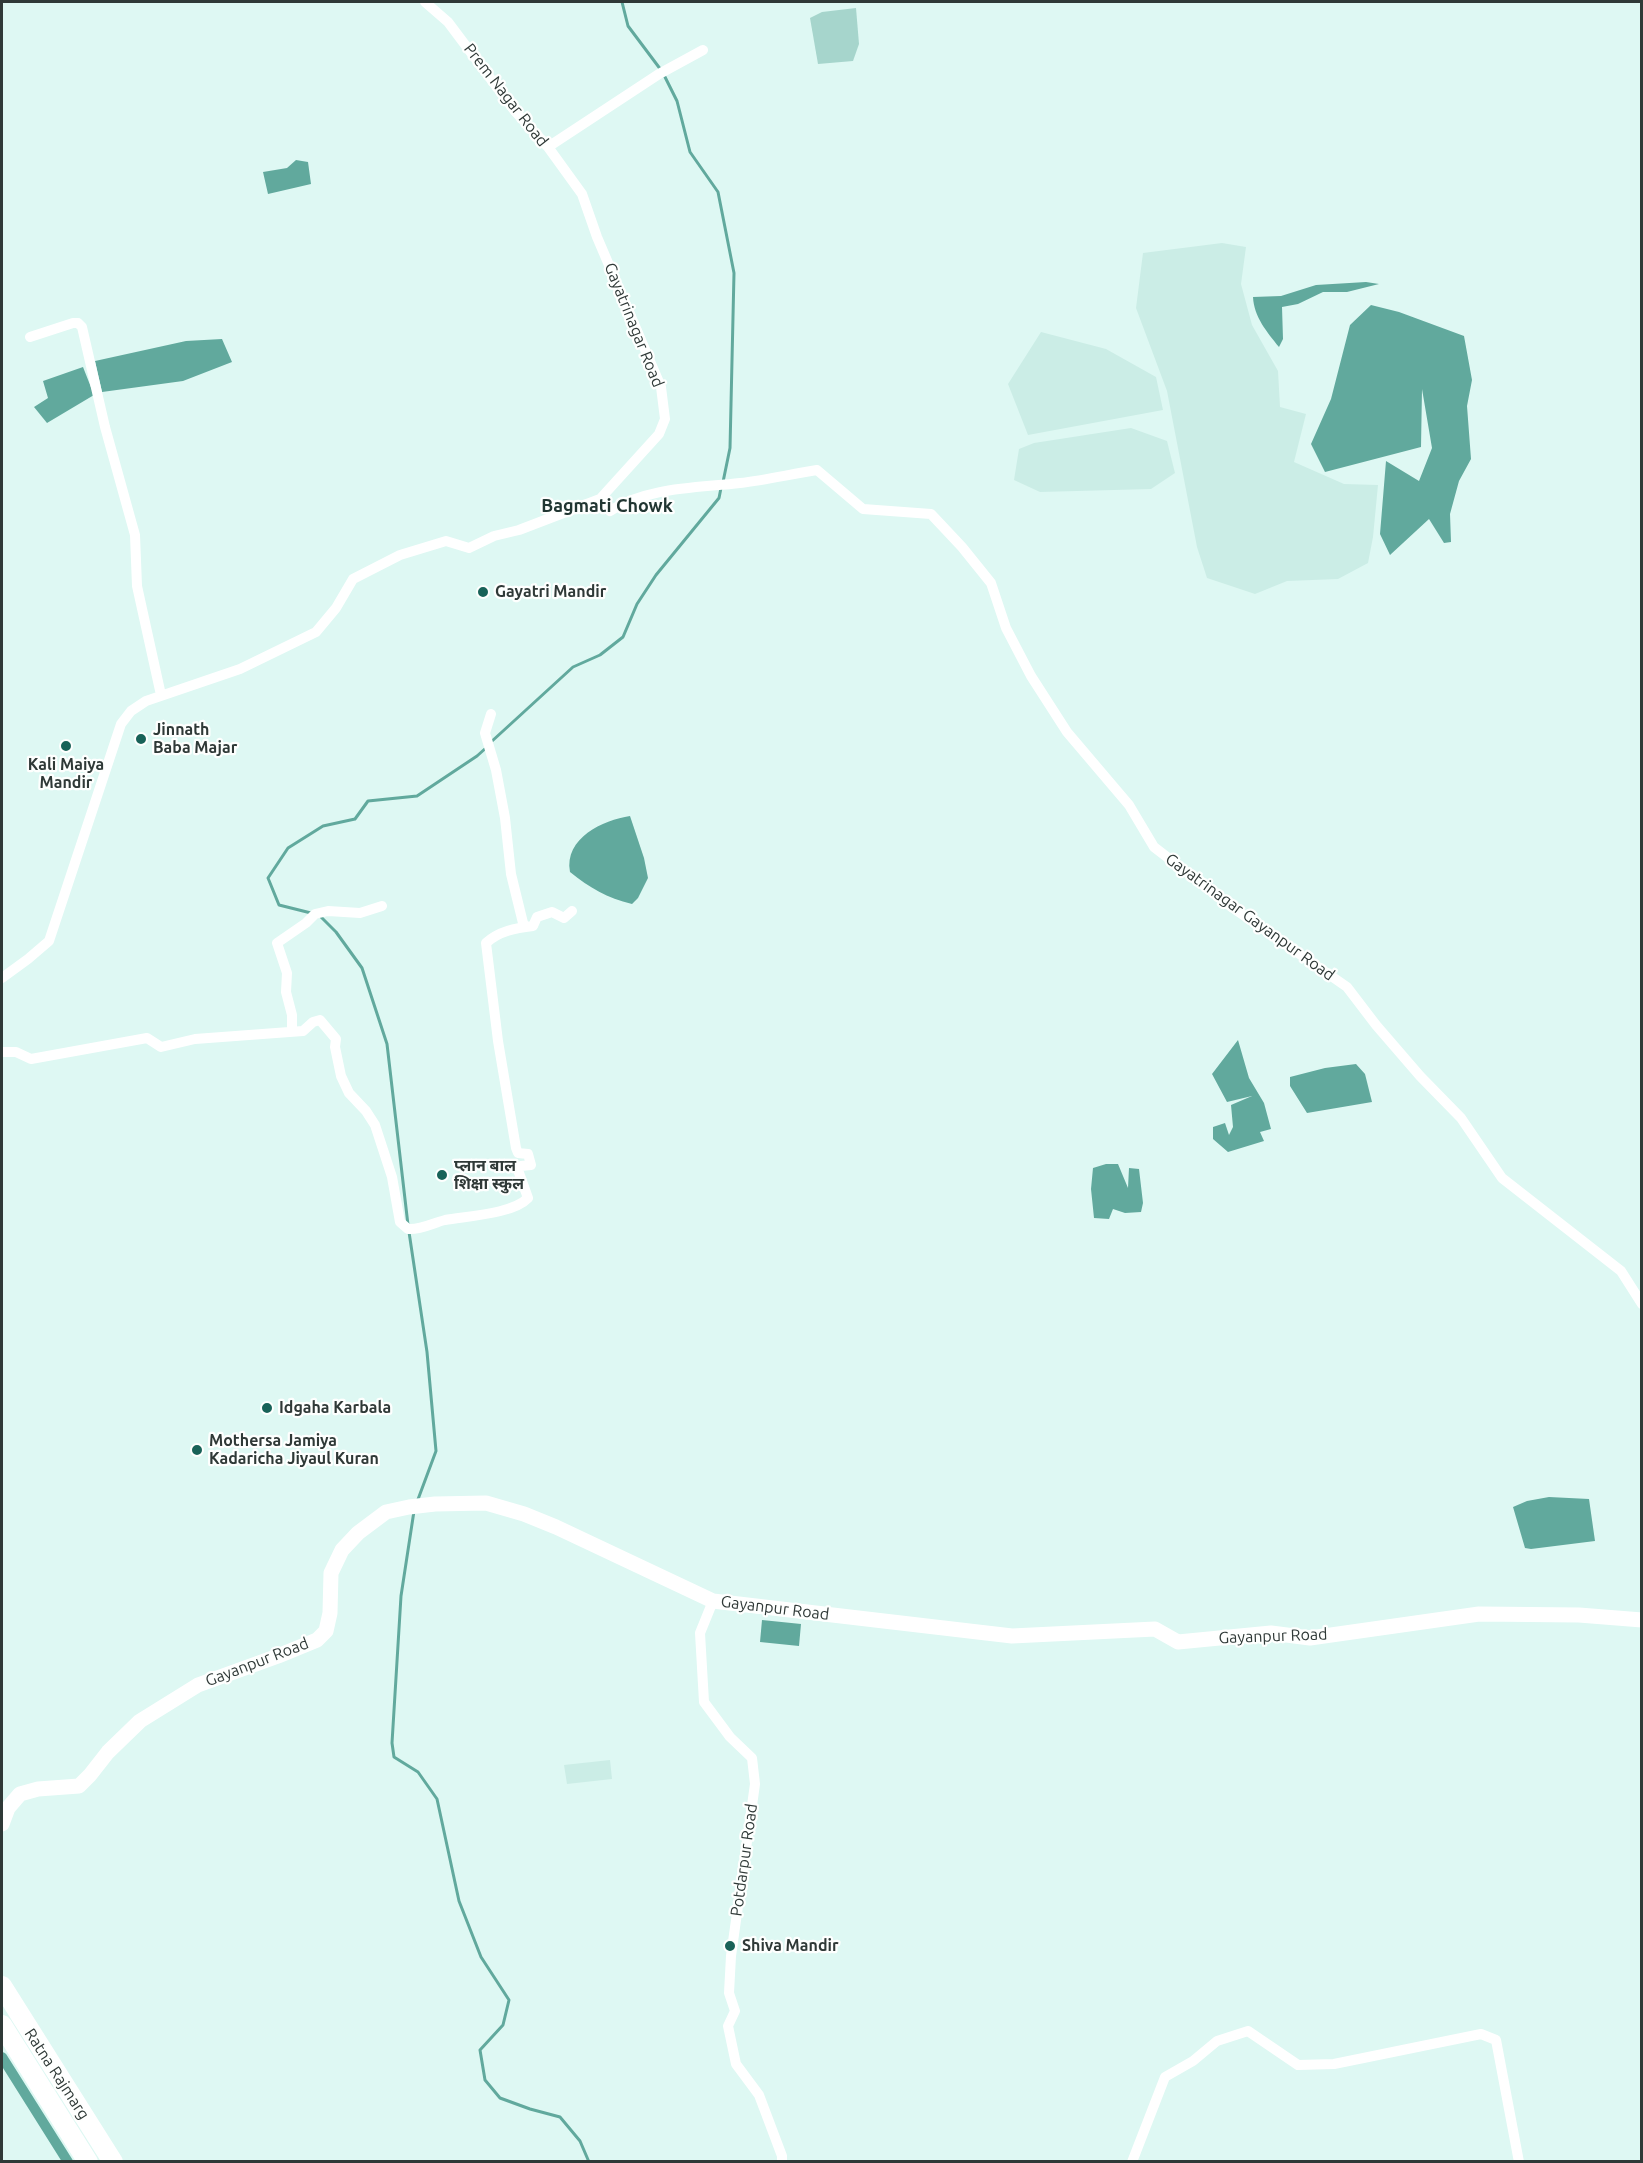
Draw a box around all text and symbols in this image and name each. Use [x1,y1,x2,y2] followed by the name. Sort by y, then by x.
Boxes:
[460,40,552,150] street label: Prem Nagar Road
[600,260,668,390] street label: Gayatrinagar Road
[541,495,673,517] district label: Bagmati Chowk
[495,582,606,602] place label: Gayatri Mandir
[476,585,490,599] marker: Gayatri Mandir
[153,720,237,758] place label: Jinnath Baba Majar
[134,732,148,746] marker: Jinnath Baba Majar
[59,739,73,753] marker: Kali Maiya Mandir
[28,755,104,793] place label: Kali Maiya Mandir
[1162,849,1338,985] street label: Gayatrinagar Gayanpur Road
[454,1156,524,1194] place label: प्लान बाल शिक्षा स्कुल
[435,1168,449,1182] marker: प्लान बाल शिक्षा स्कुल
[279,1398,391,1418] place label: Idgaha Karbala
[260,1401,274,1415] marker: Idgaha Karbala
[209,1431,379,1469] place label: Mothersa Jamiya Kadaricha Jiyaul Kuran
[190,1443,204,1457] marker: Mothersa Jamiya Kadaricha Jiyaul Kuran
[720,1592,830,1624] street label: Gayanpur Road
[1218,1625,1328,1647] street label: Gayanpur Road
[203,1634,311,1690] street label: Gayanpur Road
[727,1802,761,1918] street label: Potdarpur Road
[742,1936,839,1956] place label: Shiva Mandir
[723,1939,737,1953] marker: Shiva Mandir
[20,2025,94,2123] street label: Ratna Rajmarg

